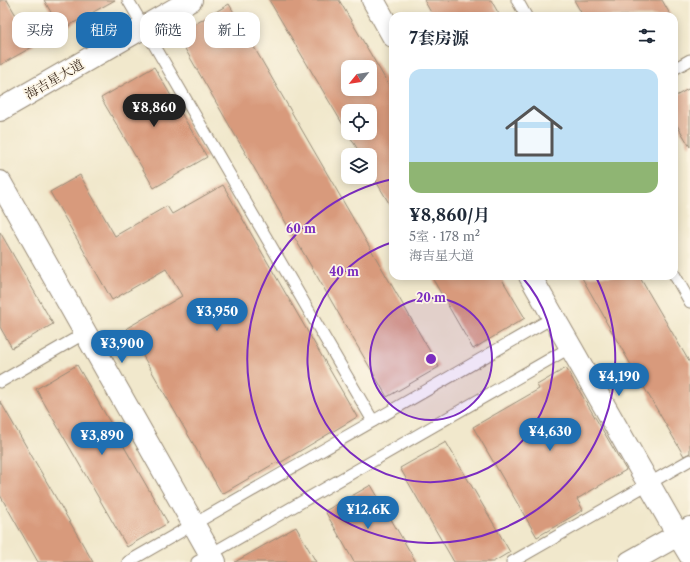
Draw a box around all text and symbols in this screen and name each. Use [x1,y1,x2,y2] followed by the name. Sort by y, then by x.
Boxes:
[12,12,68,48] chip: 买房
[76,12,132,48] chip: 租房
[140,12,196,48] chip: 筛选
[204,12,260,48] chip: 新上
[636,25,658,47] icon: filters
[409,28,469,48] text: 7套房源
[22,56,86,102] street label: 海吉星大道
[341,60,377,96] north arrow
[341,60,377,184] map controls
[121,94,187,128] pin: ¥8,860
[498,95,570,167] icon: home
[132,99,176,115] text: ¥8,860
[341,104,377,140] button: locate
[341,148,377,184] button: layers
[409,205,490,225] text: ¥8,860/月
[286,221,316,236] text: 60 m
[409,228,480,244] text: 5室 · 178 m²
[409,247,474,263] text: 海吉星大道
[329,264,359,279] text: 40 m
[416,290,446,305] text: 20 m
[184,298,250,332] pin: ¥3,950
[196,303,238,319] text: ¥3,950
[89,330,155,364] pin: ¥3,900
[100,335,144,351] text: ¥3,900
[424,352,438,366] centre of rings
[586,363,652,397] pin: ¥4,190
[598,368,640,384] text: ¥4,190
[517,418,583,452] pin: ¥4,630
[69,422,135,456] pin: ¥3,890
[528,423,572,439] text: ¥4,630
[80,427,124,443] text: ¥3,890
[335,496,401,530] pin: ¥12.6K
[346,501,390,517] text: ¥12.6K

